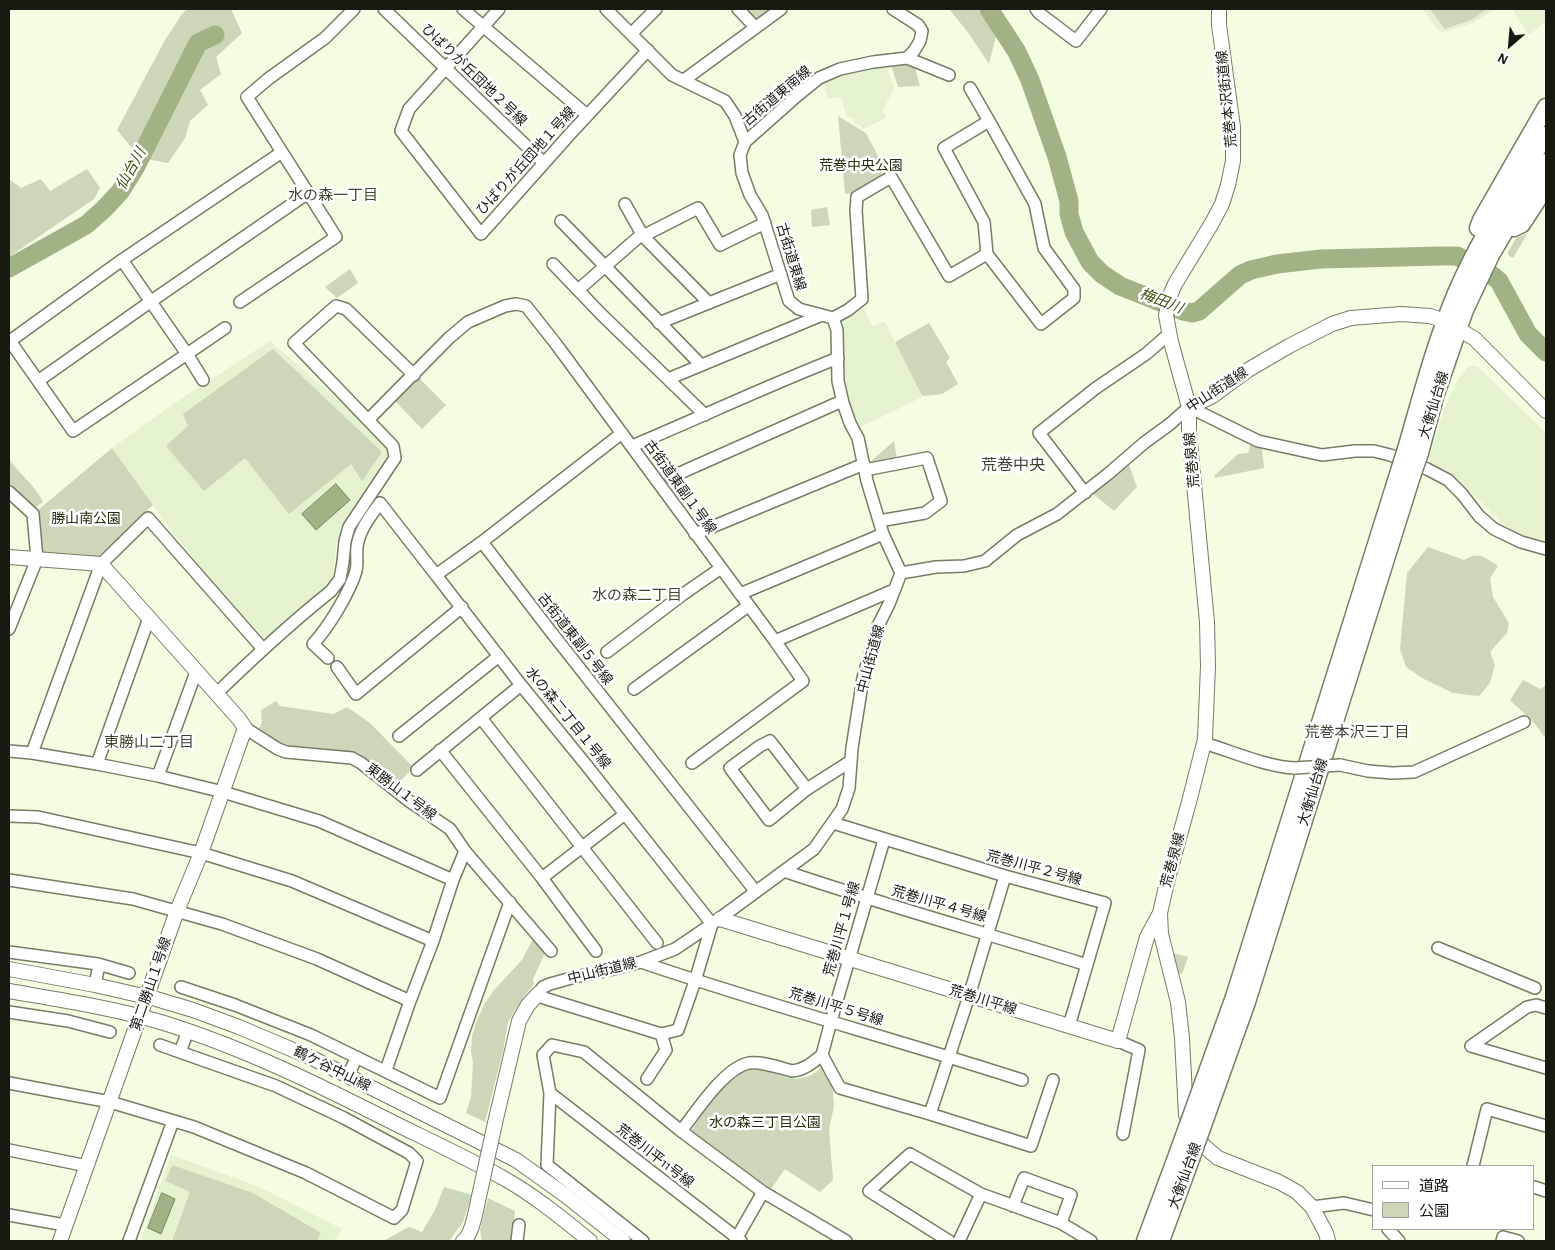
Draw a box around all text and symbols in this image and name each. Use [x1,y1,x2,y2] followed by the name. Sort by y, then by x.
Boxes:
[418,20,530,130] street label: ひばりが丘団地２号線
[1485,20,1535,70] north arrow
[1214,49,1240,149] street label: 荒巻本沢街道線
[1496,50,1511,67] text: N
[739,63,815,129] street label: 古街道東南線
[473,103,579,219] street label: ひばりが丘団地１号線
[112,145,150,193] water label: 仙台川
[819,158,903,174] park label: 荒巻中央公園
[288,186,378,204] district label: 水の森一丁目
[773,221,809,293] street label: 古街道東線
[1137,285,1185,317] water label: 梅田川
[1183,364,1251,416] street label: 中山街道線
[1416,369,1452,441] street label: 大衡仙台線
[1181,431,1203,489] street label: 荒巻泉線
[640,437,720,537] street label: 古街道東副１号線
[981,455,1045,475] district label: 荒巻中央
[51,511,121,527] park label: 勝山南公園
[592,586,682,604] district label: 水の森二丁目
[534,590,616,688] street label: 古街道東副５号線
[854,623,888,695] street label: 中山街道線
[522,664,614,772] street label: 水の森二丁目１号線
[1305,723,1409,741] district label: 荒巻本沢三丁目
[104,733,194,751] district label: 東勝山二丁目
[1295,756,1331,828] street label: 大衡仙台線
[362,760,440,824] street label: 東勝山１号線
[1158,831,1188,889] street label: 荒巻泉線
[984,847,1084,889] street label: 荒巻川平２号線
[820,880,864,978] street label: 荒巻川平１号線
[890,882,988,926] street label: 荒巻川平４号線
[127,935,175,1033] street label: 第二勝山１号線
[566,954,638,988] street label: 中山街道線
[947,982,1019,1018] street label: 荒巻川平線
[787,985,885,1029] street label: 荒巻川平５号線
[291,1043,373,1095] street label: 鶴ケ谷中山線
[709,1115,821,1131] park label: 水の森三丁目公園
[613,1121,697,1191] street label: 荒巻川平11号線
[1165,1140,1205,1212] street label: 大衡仙台線
[1372,1165,1535,1230] legend
[1419,1179,1449,1194] text: 道路
[1419,1204,1449,1219] text: 公園

